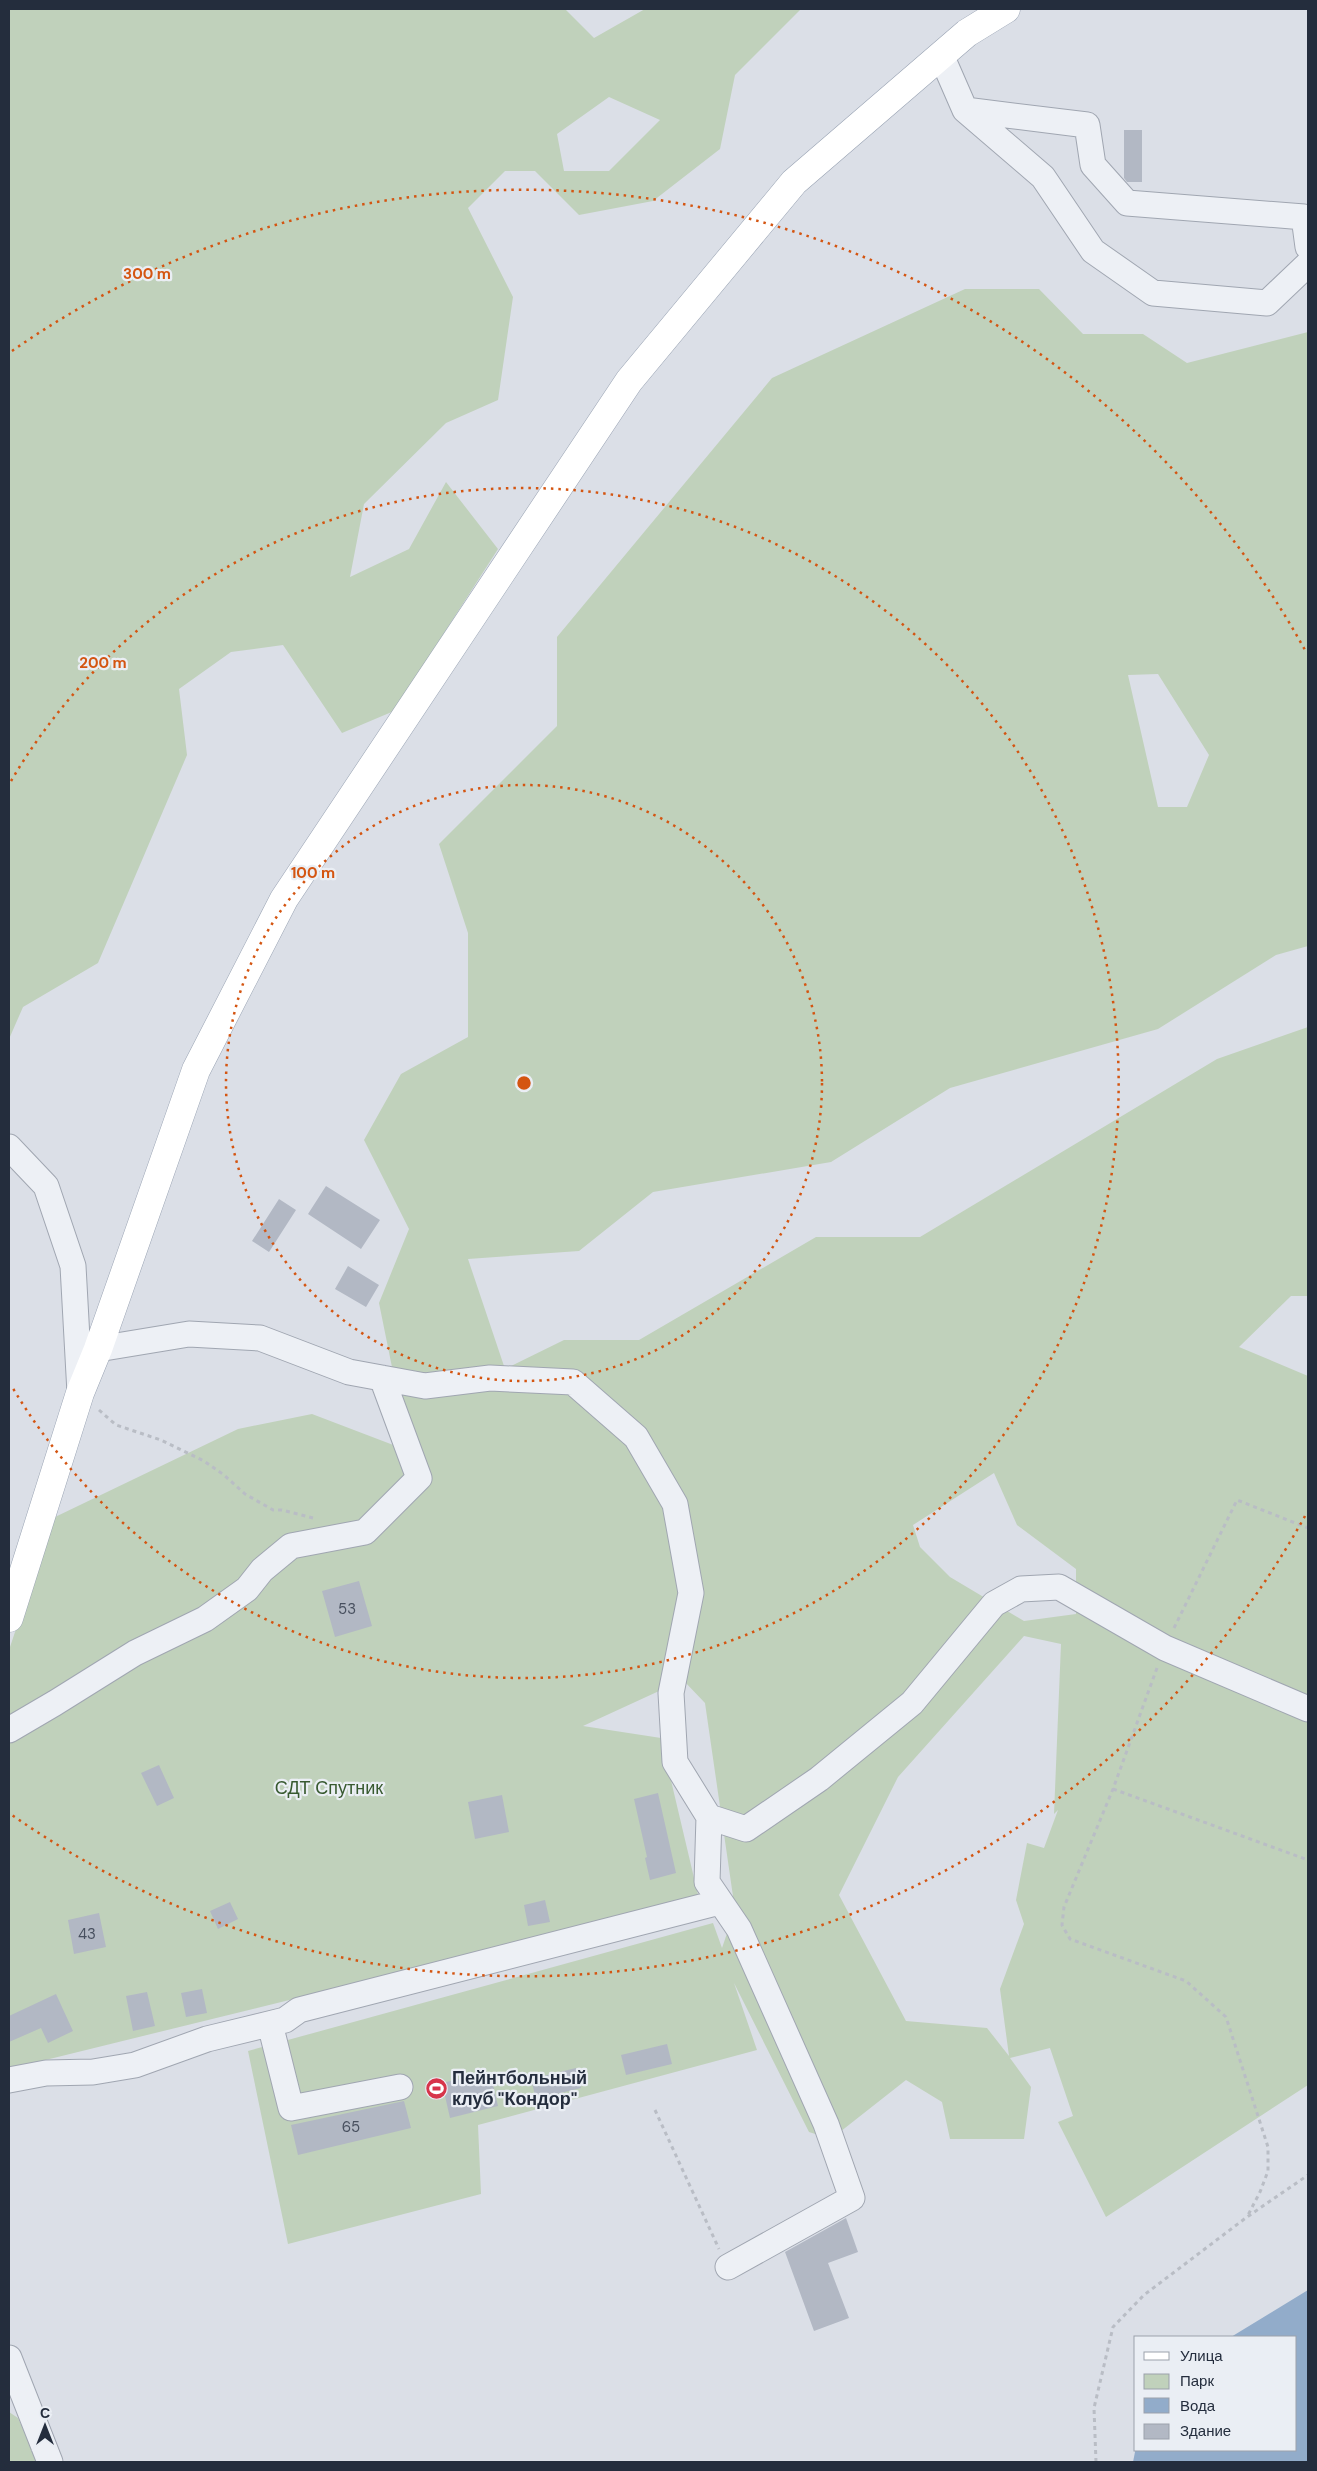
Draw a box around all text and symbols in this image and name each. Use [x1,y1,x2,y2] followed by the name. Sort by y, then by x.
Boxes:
[123,264,171,284] text: 300 m
[79,653,127,673] text: 200 m
[291,863,335,883] text: 100 m
[515,1074,533,1092] centre of rings
[338,1599,356,1619] house number: 53
[275,1776,383,1800] park label: СДТ Спутник
[78,1924,96,1944] house number: 43
[452,2066,587,2111] place label: Пейнтбольный клуб "Кондор"
[424,2076,448,2100] sports icon: Пейнтбольный клуб "Кондор"
[342,2117,360,2137] house number: 65
[1134,2336,1297,2451] legend
[1180,2346,1223,2366] text: Улица
[1180,2371,1214,2391] text: Парк
[1180,2396,1216,2416] text: Вода
[20,2401,70,2451] north arrow
[40,2404,50,2422] text: С
[1180,2421,1231,2441] text: Здание

